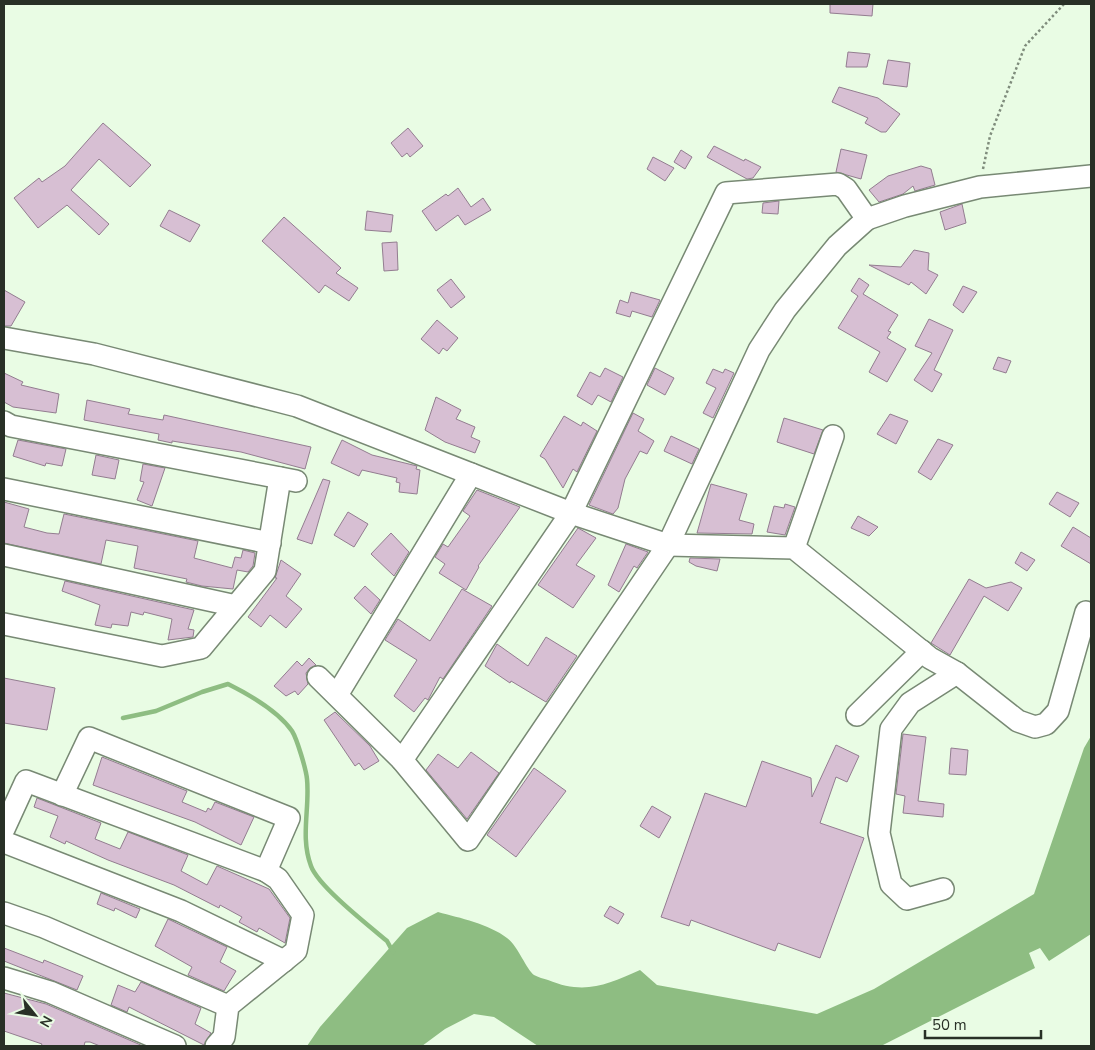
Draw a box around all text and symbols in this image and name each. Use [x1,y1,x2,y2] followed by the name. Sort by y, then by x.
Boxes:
[10,990,60,1040] north arrow
[925,1008,1041,1040] scale bar
[35,1012,57,1031] text: N
[932,1015,967,1035] text: 50 m

